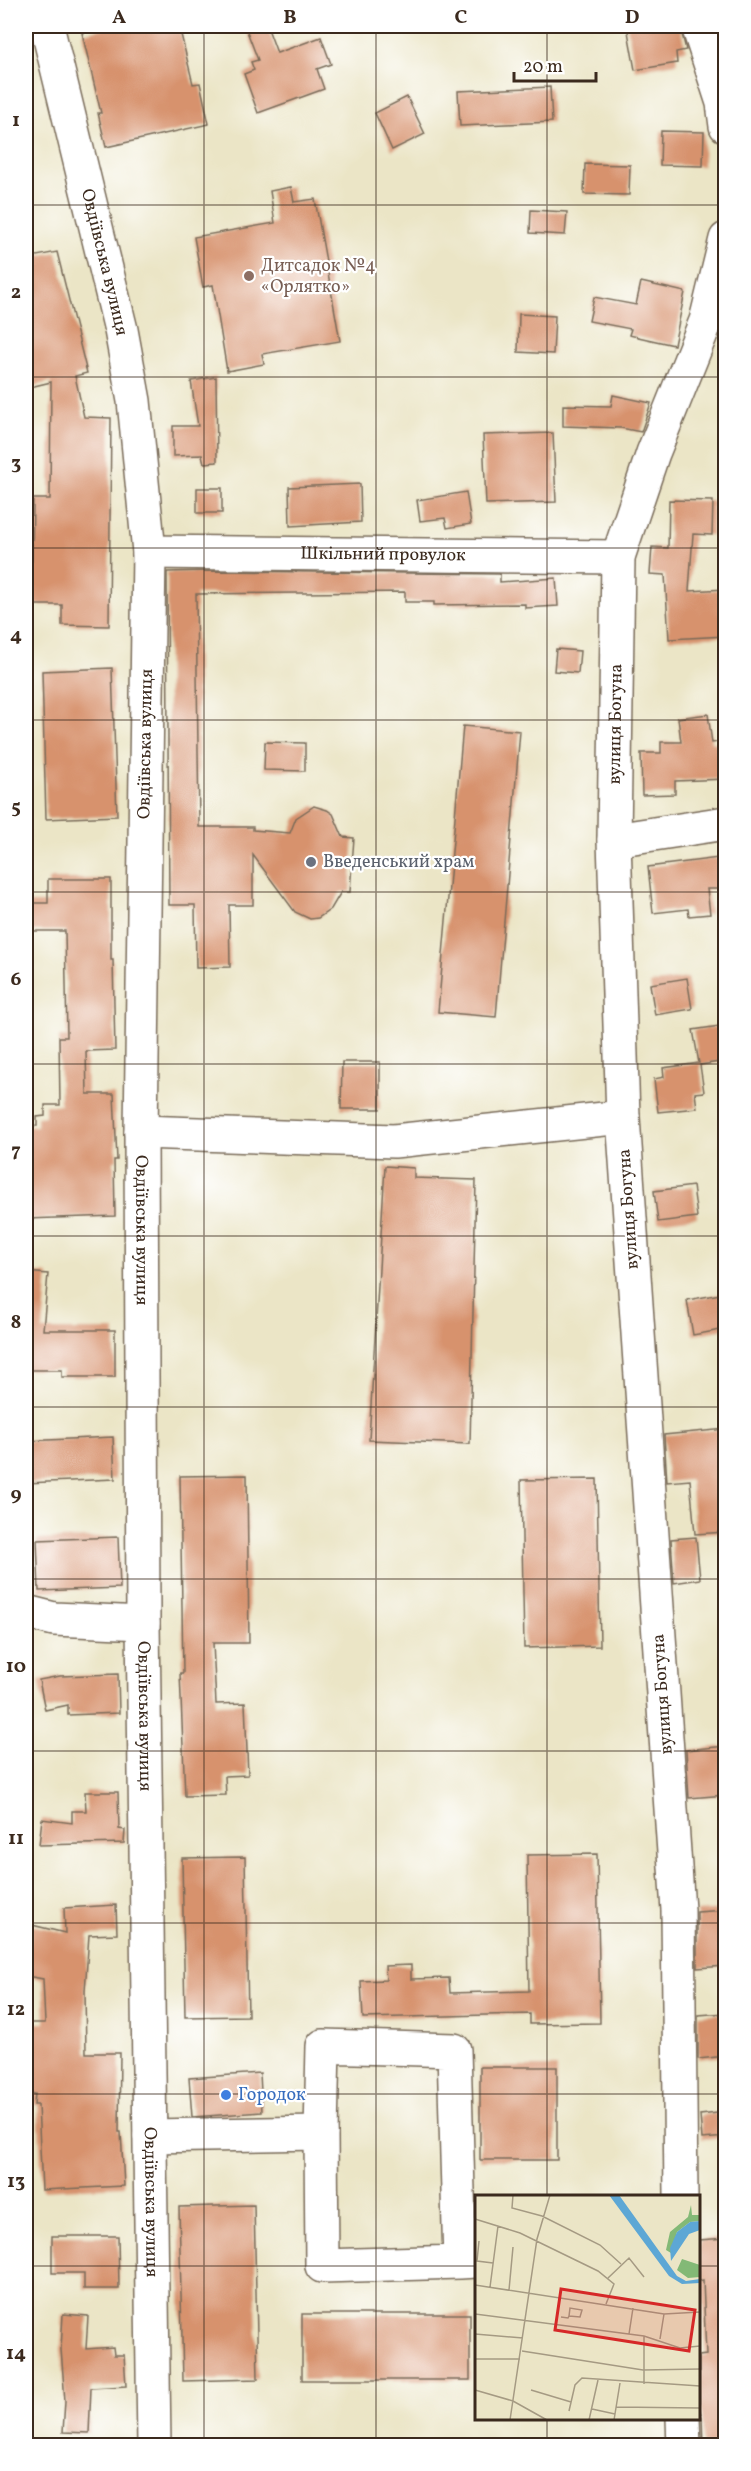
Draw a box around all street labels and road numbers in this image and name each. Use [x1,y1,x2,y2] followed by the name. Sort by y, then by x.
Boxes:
[75,186,134,338] street label: Овдіївська вулиця
[300,541,466,568] street label: Шкільний провулок
[602,663,629,785] street label: вулиця Богуна
[132,669,160,819] street label: Овдіївська вулиця
[612,1148,646,1270] street label: вулиця Богуна
[129,1155,154,1305] street label: Овдіївська вулиця
[646,1633,680,1755] street label: вулиця Богуна
[131,1641,158,1792] street label: Овдіївська вулиця
[137,2127,164,2277] street label: Овдіївська вулиця

